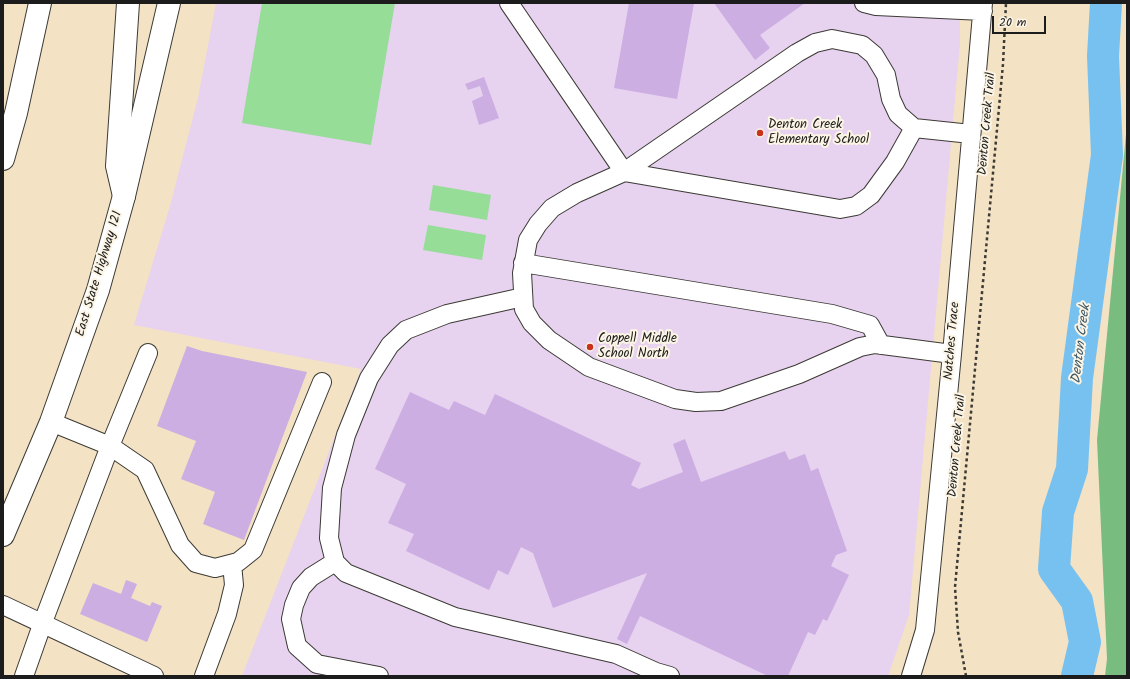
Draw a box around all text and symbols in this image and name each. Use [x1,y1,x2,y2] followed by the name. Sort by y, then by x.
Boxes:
[994,8,1048,34] scale bar
[999,13,1026,32] text: 20 m
[976,72,1000,176] street label: Denton Creek Trail
[768,118,869,149] place label: Denton Creek Elementary School
[755,128,765,138] marker: Denton Creek Elementary School
[73,209,127,339] street label: East State Highway 121
[942,301,964,381] street label: Natches Trace
[1069,303,1095,385] water label: Denton Creek
[598,332,677,363] place label: Coppell Middle School North
[585,342,595,352] marker: Coppell Middle School North
[946,394,970,498] street label: Denton Creek Trail

